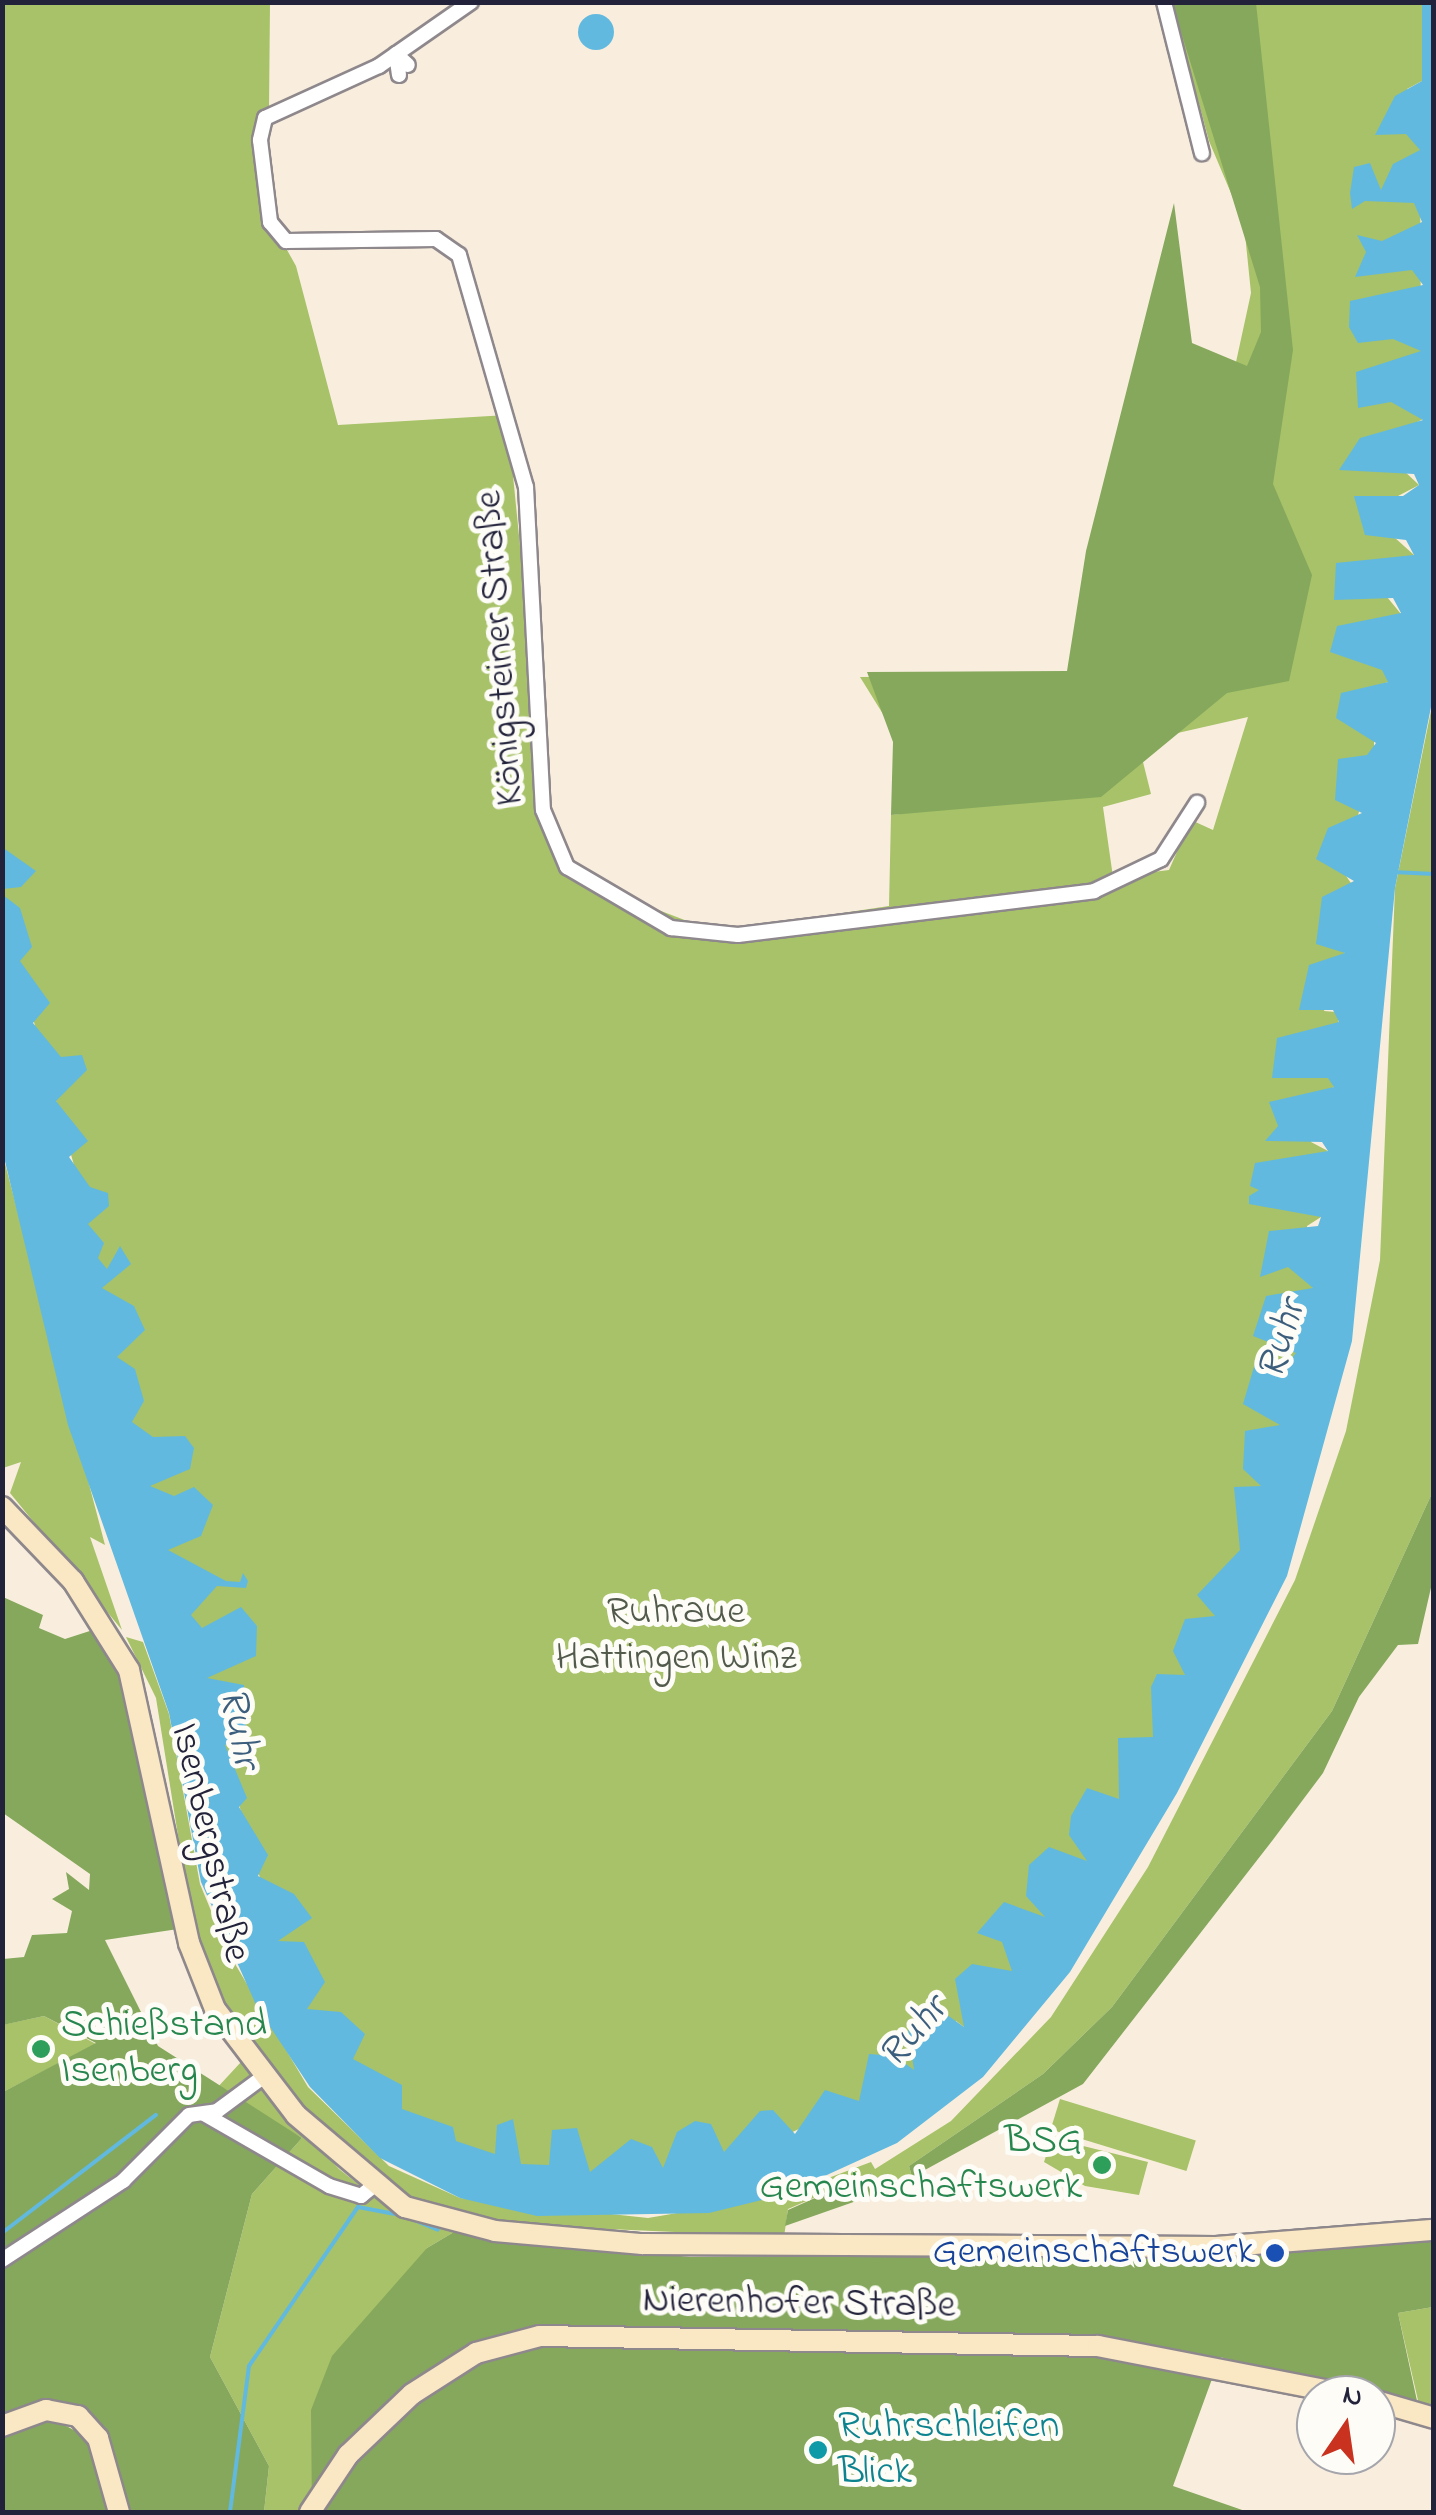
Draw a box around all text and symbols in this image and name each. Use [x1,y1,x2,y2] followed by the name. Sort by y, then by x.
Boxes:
[466,489,536,807] street label: Königsteiner Straße
[1247,1294,1319,1386] water label: Ruhr
[556,1589,796,1683] park label: Ruhraue Hattingen Winz
[206,1684,270,1772] water label: Ruhr
[158,1719,260,1967] street label: Isenbergstraße
[869,1986,959,2080] water label: Ruhr
[61,2002,267,2096] place label: Schießstand Isenberg
[30,2038,52,2060] marker: Schießstand Isenberg
[760,2118,1082,2212] place label: BSG Gemeinschaftswerk
[1091,2154,1113,2176] marker: BSG Gemeinschaftswerk
[933,2229,1255,2277] place label: Gemeinschaftswerk
[1264,2242,1286,2264] marker: Gemeinschaftswerk
[642,2277,956,2331] street label: Nierenhofer Straße
[1296,2375,1396,2475] north arrow
[1339,2375,1366,2419] text: N
[838,2403,1059,2497] place label: Ruhrschleifen Blick
[807,2439,829,2461] marker: Ruhrschleifen Blick

